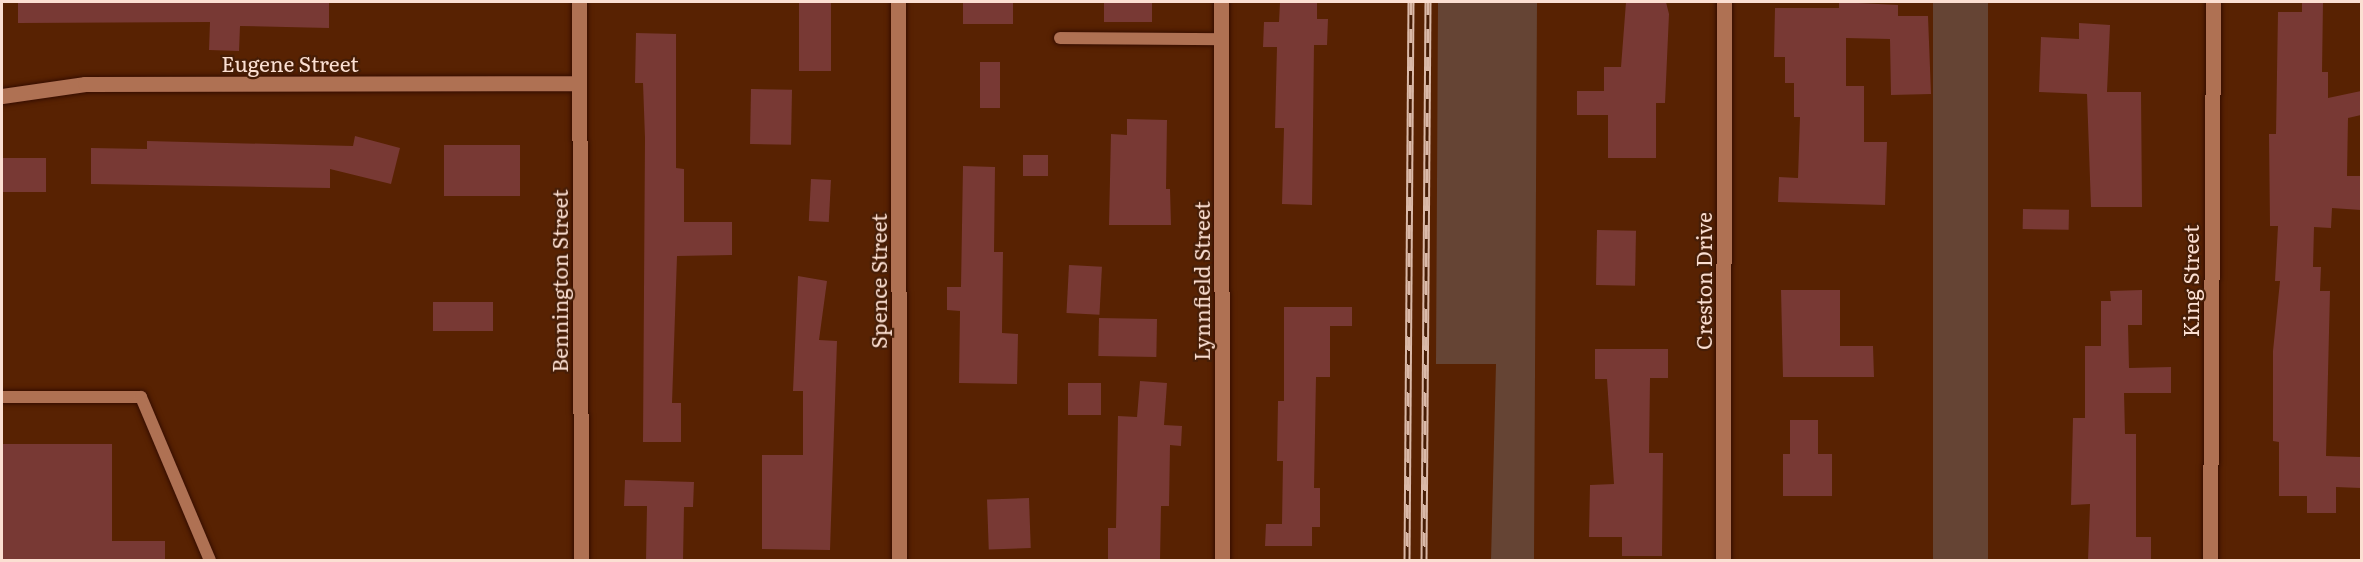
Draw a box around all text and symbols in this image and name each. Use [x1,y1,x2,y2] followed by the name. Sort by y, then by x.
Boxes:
[221,50,359,76] street label: Eugene Street
[546,189,572,373] street label: Bennington Street
[1188,201,1214,361] street label: Lynnfield Street
[1690,212,1716,350] street label: Creston Drive
[865,213,891,349] street label: Spence Street
[2177,225,2203,337] street label: King Street

